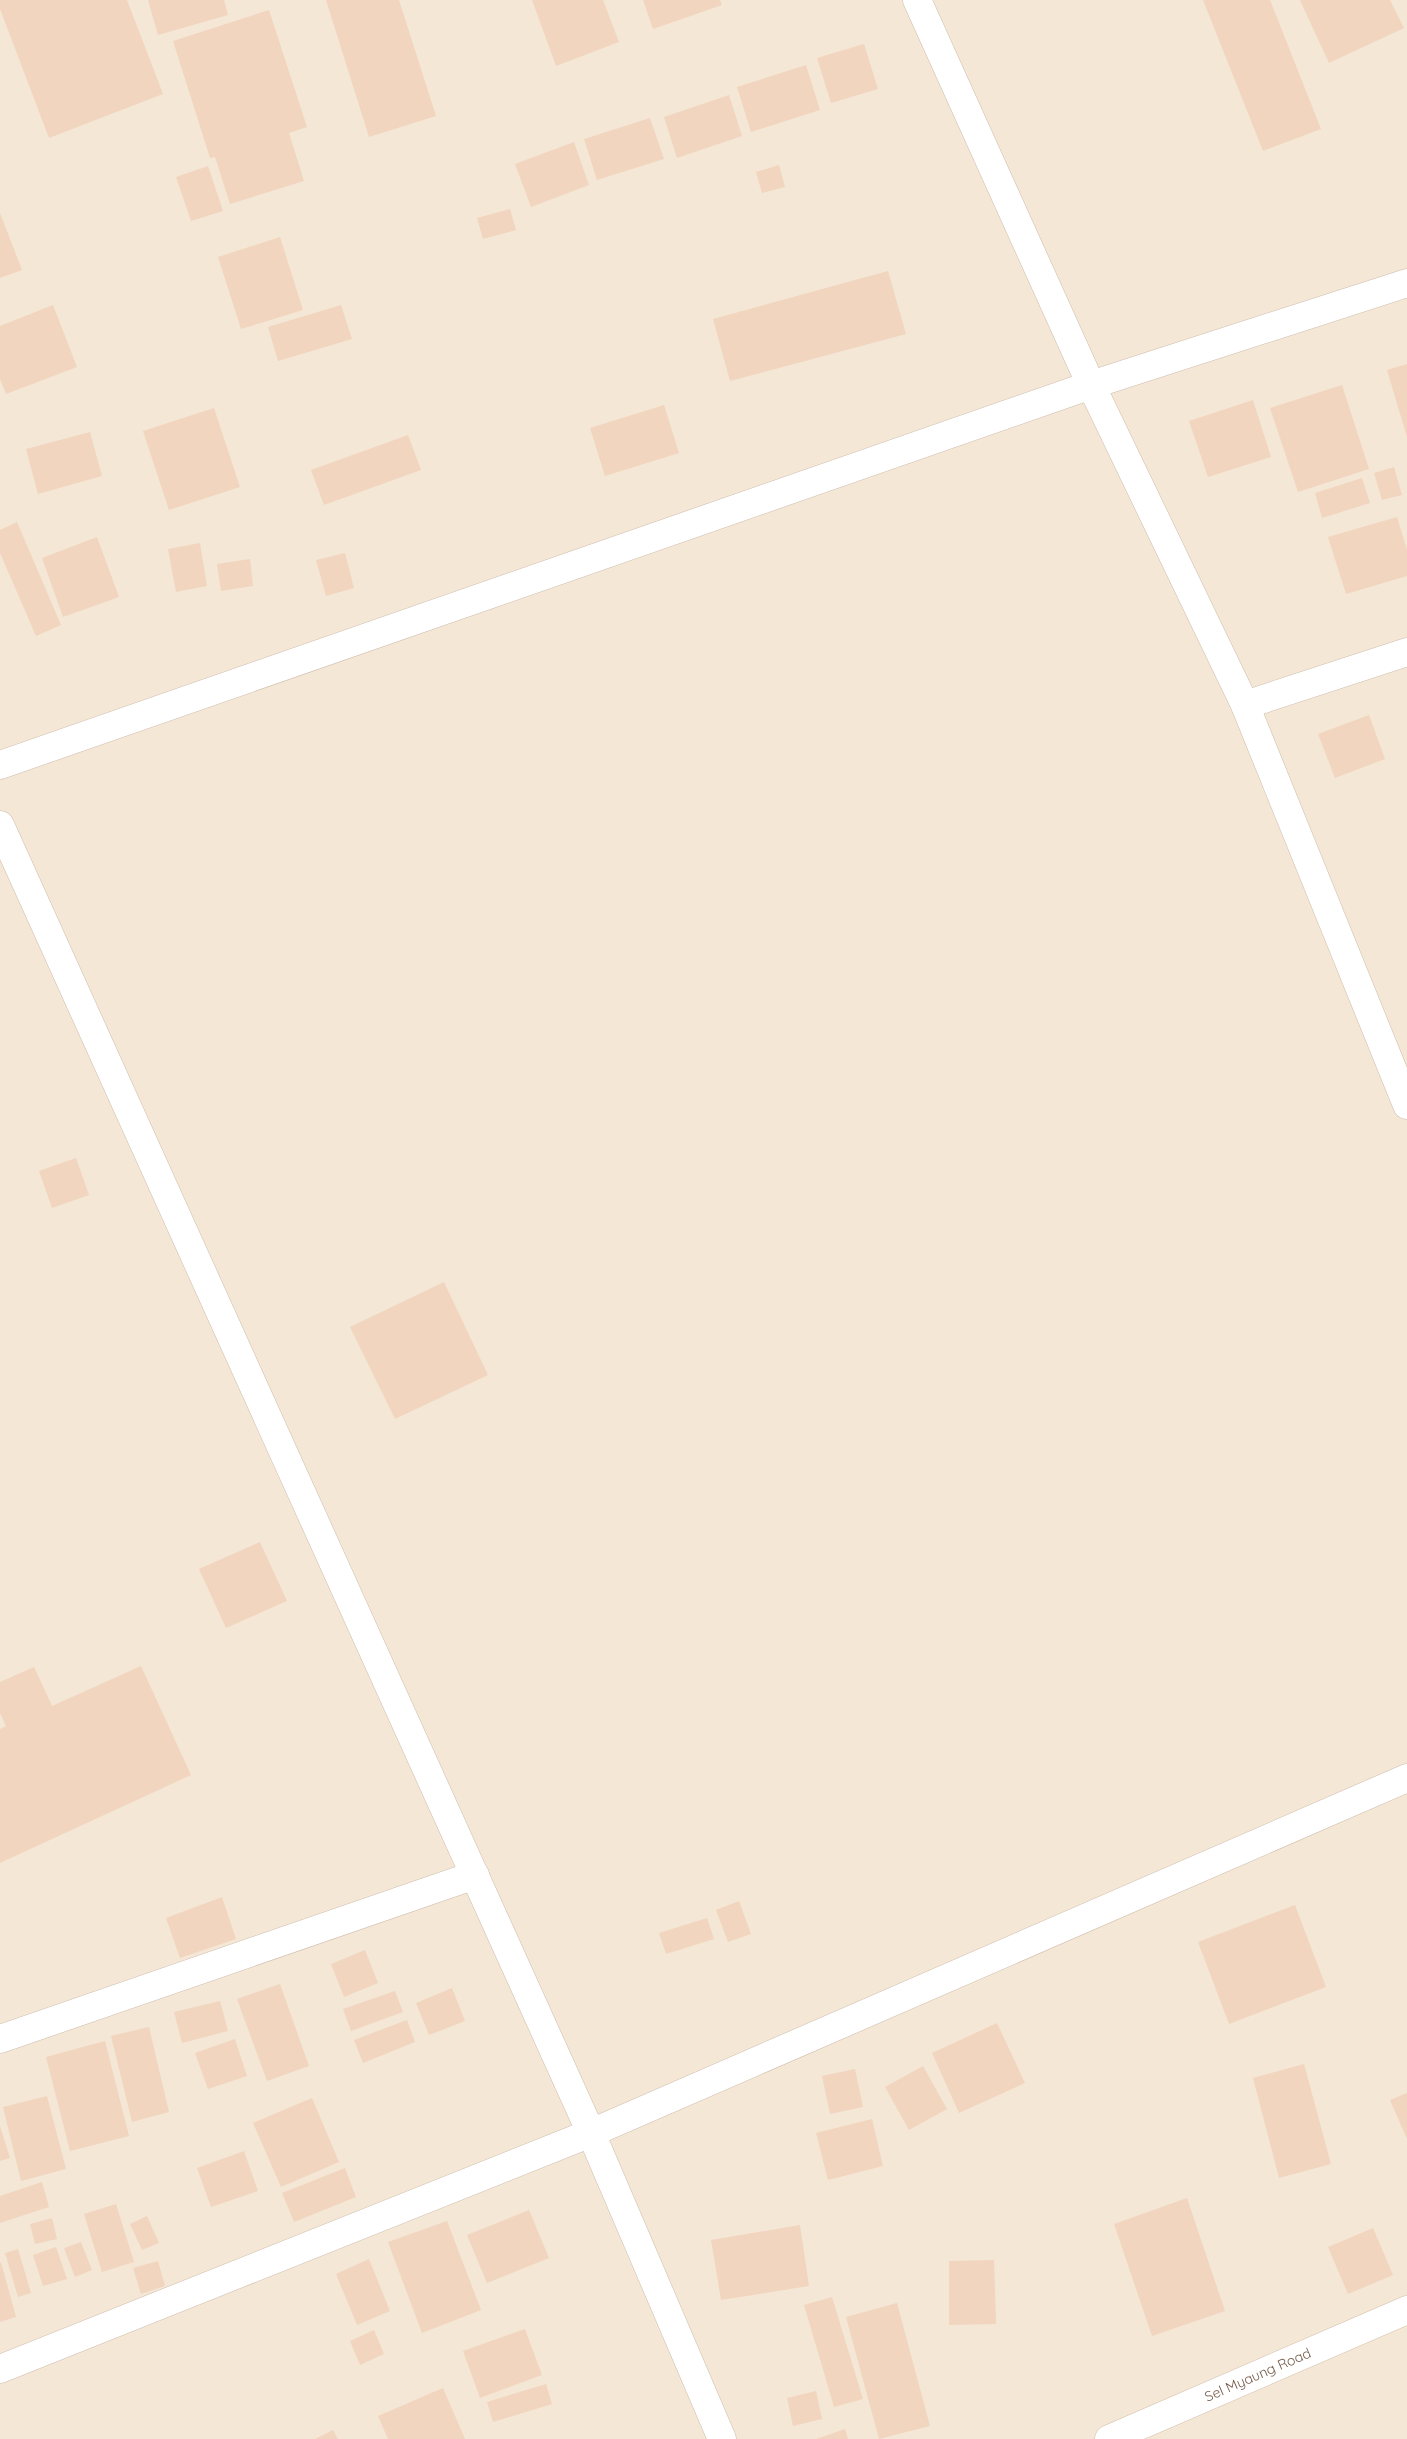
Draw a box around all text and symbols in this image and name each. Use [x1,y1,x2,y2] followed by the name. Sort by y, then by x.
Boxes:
[1202,2344,1314,2406] street label: Sel Myaung Road

